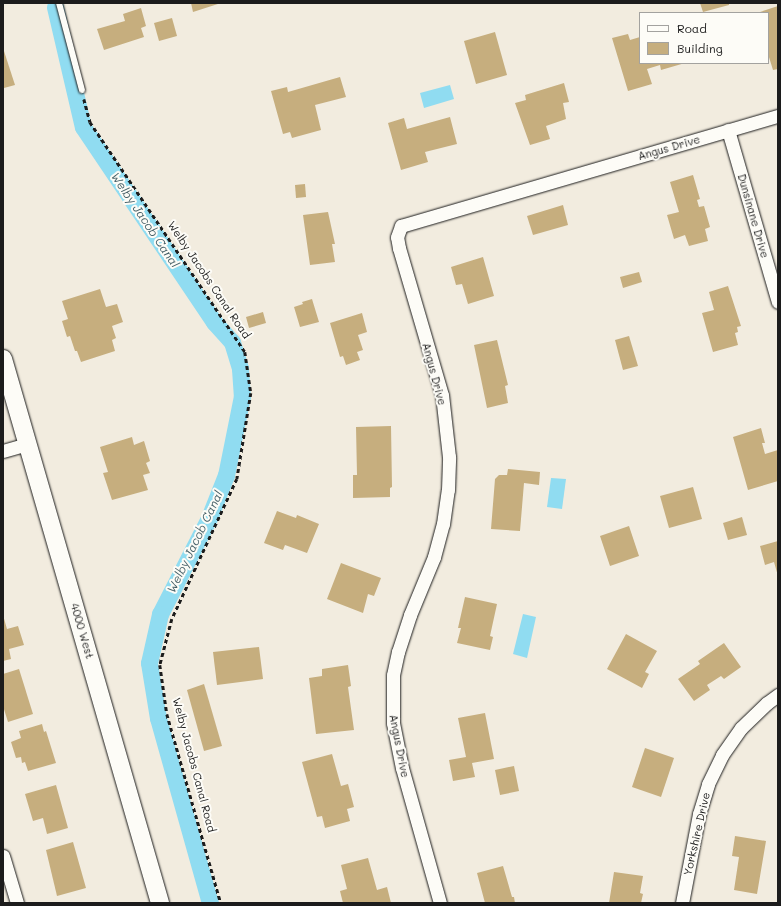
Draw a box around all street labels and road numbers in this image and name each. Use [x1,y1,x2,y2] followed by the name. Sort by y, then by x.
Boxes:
[636,133,702,163] street label: Angus Drive
[735,172,771,260] street label: Dunsinane Drive
[165,219,253,341] street label: Welby Jacobs Canal Road
[419,341,449,407] street label: Angus Drive
[68,602,96,660] street label: 4000 West
[170,696,218,834] street label: Welby Jacobs Canal Road
[386,713,412,779] street label: Angus Drive
[681,791,713,877] street label: Yorkshire Drive

